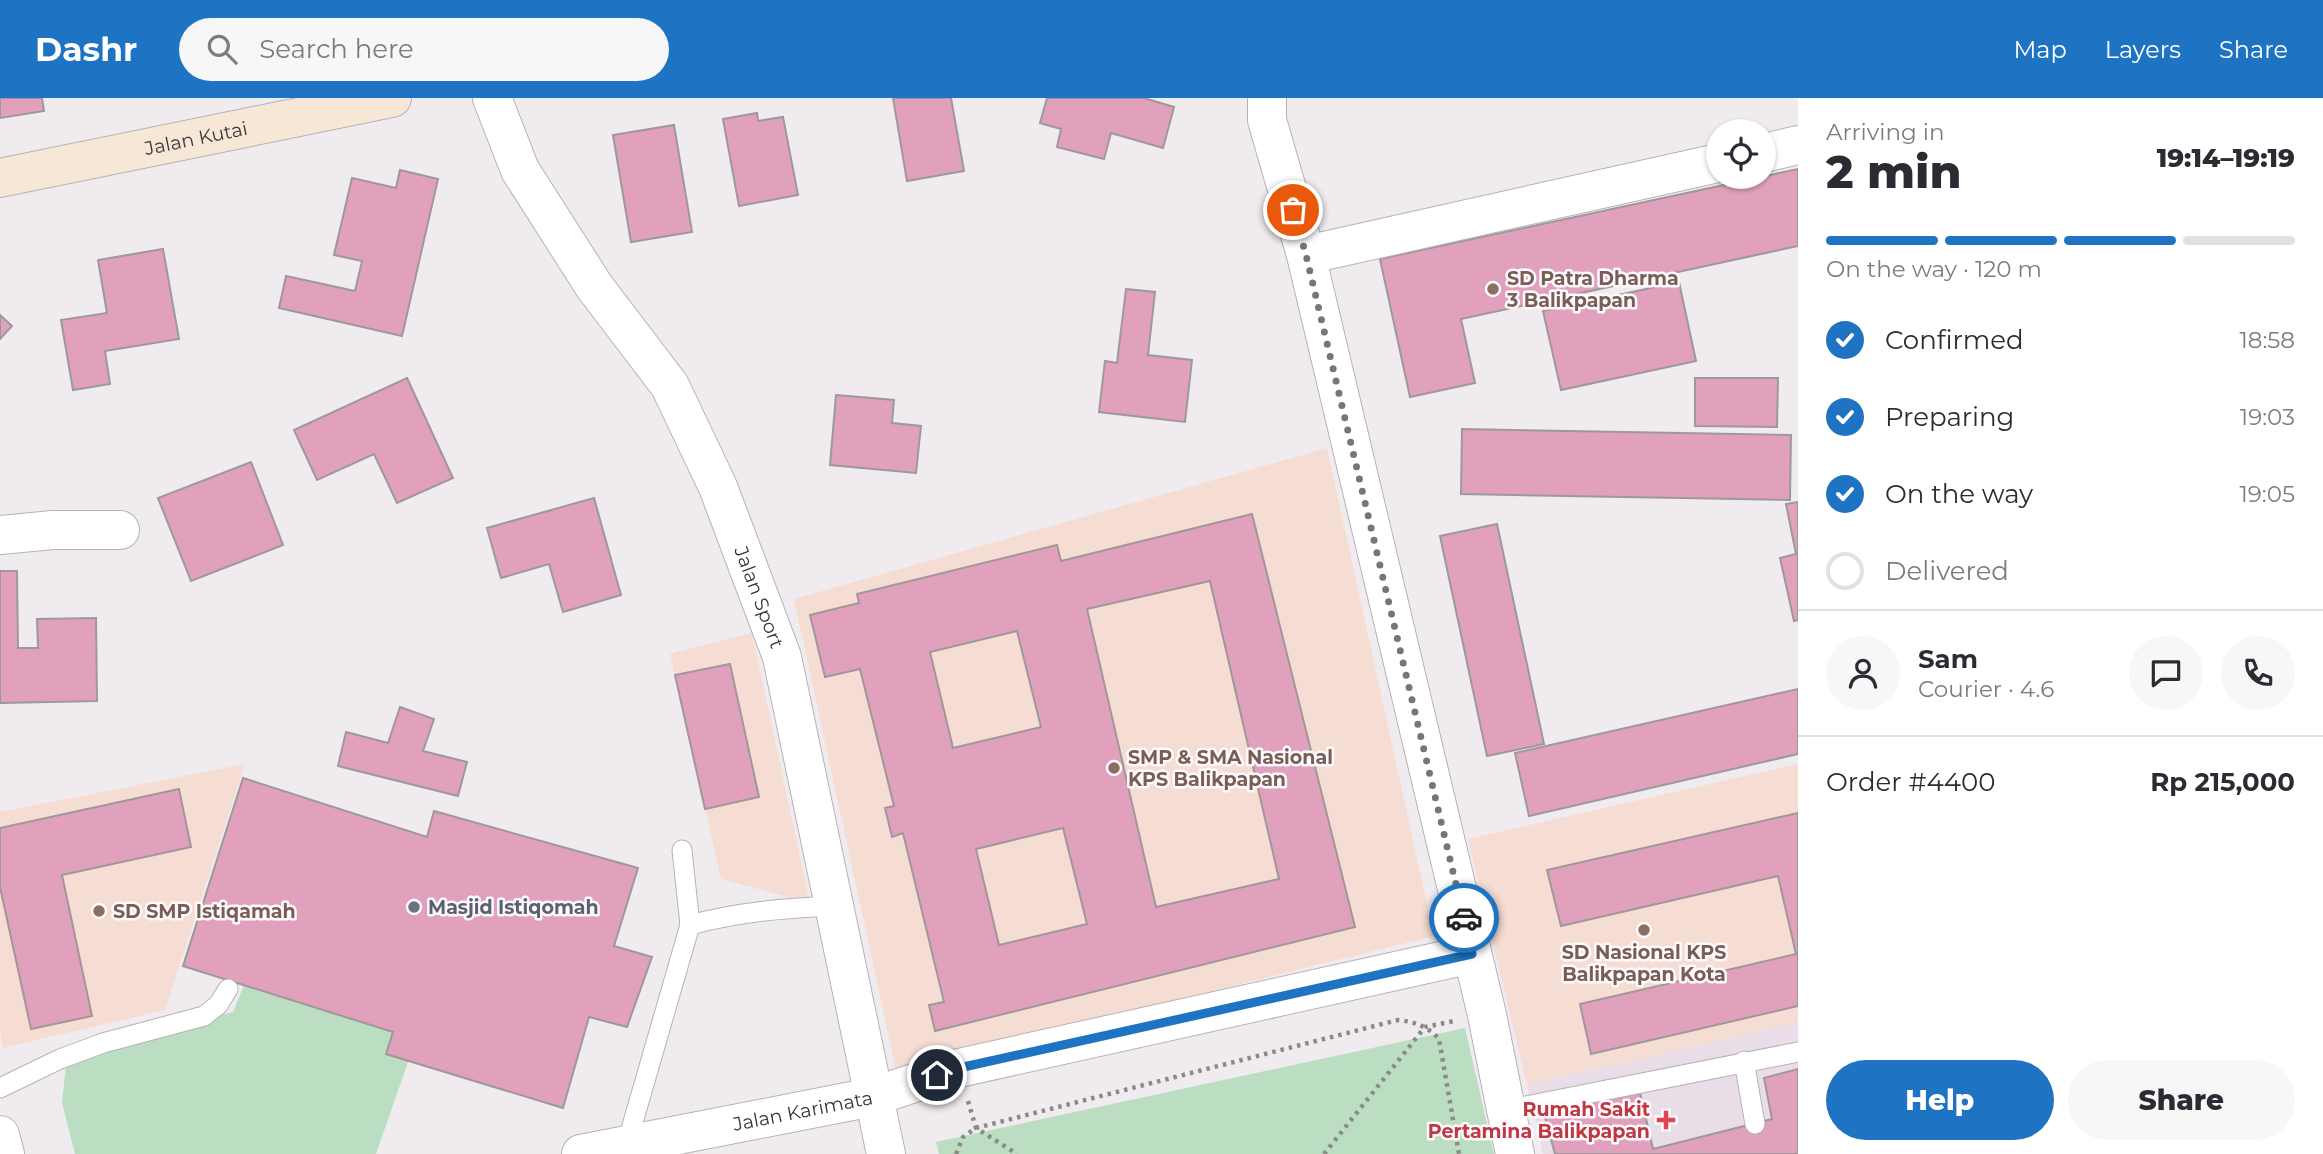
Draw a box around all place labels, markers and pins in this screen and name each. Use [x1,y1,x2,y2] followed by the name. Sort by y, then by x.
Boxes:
[1263,180,1323,240] pin
[1506,267,1679,312] place label: SD Patra Dharma 3 Balikpapan
[1485,281,1501,297] marker: SD Patra Dharma 3 Balikpapan
[1128,746,1333,791] place label: SMP & SMA Nasional KPS Balikpapan
[1106,760,1122,776] marker: SMP & SMA Nasional KPS Balikpapan
[428,896,599,919] place label: Masjid Istiqomah
[406,899,422,915] marker: Masjid Istiqomah
[113,900,296,923] place label: SD SMP Istiqamah
[91,903,107,919] marker: SD SMP Istiqamah
[1636,922,1652,938] marker: SD Nasional KPS Balikpapan Kota
[1562,941,1726,986] place label: SD Nasional KPS Balikpapan Kota
[907,1045,967,1105] pin
[1428,1098,1650,1143] place label: Rumah Sakit Pertamina Balikpapan
[1656,1110,1676,1130] marker: Rumah Sakit Pertamina Balikpapan

